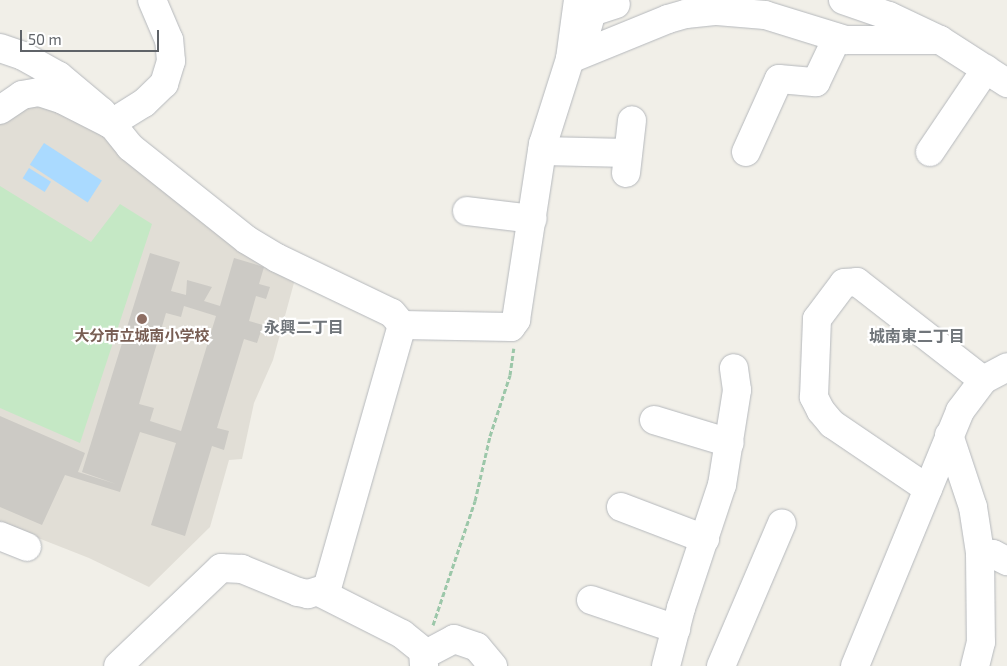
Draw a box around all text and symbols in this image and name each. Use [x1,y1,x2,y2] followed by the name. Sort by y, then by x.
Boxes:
[22,20,161,52] scale bar
[28,30,62,48] text: 50 m
[136,313,148,325] marker: 大分市立城南小学校
[264,317,344,337] district label: 永興二丁目
[869,326,965,346] district label: 城南東二丁目
[75,327,209,345] place label: 大分市立城南小学校

